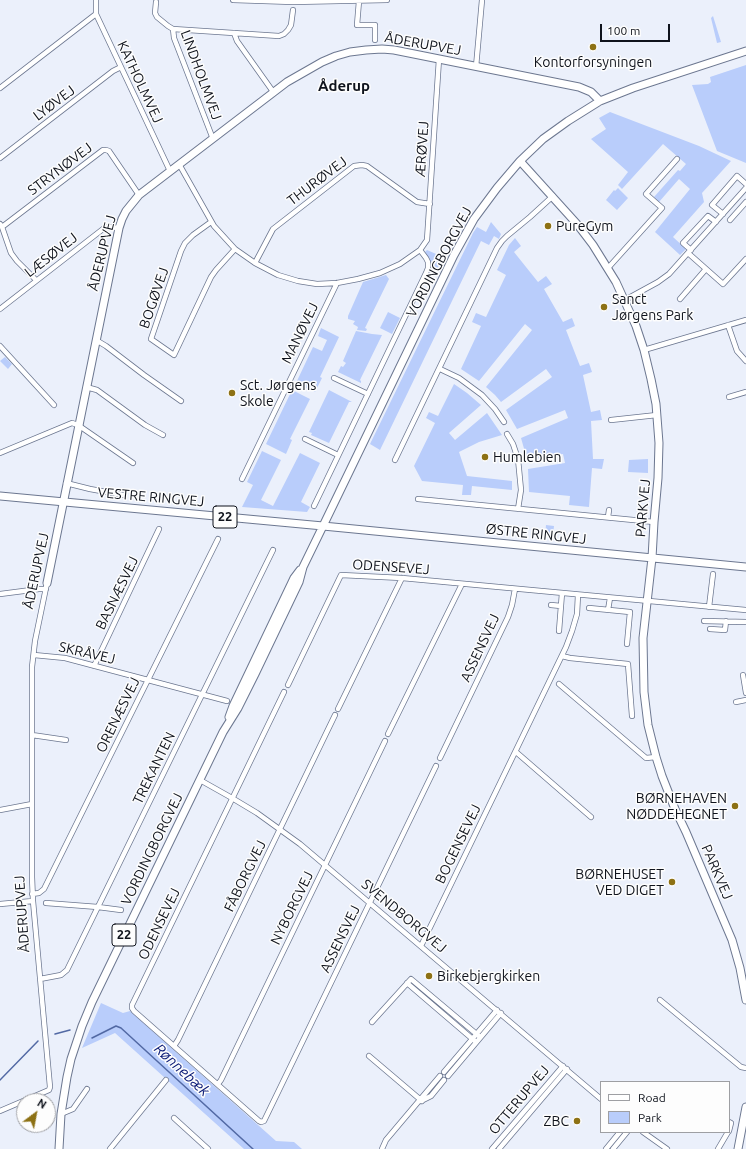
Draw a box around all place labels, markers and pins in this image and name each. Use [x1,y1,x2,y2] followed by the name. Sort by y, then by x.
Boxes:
[588,42,598,52] marker: Kontorforsyningen
[534,54,652,70] place label: Kontorforsyningen
[556,218,613,234] place label: PureGym
[543,221,553,231] marker: PureGym
[612,291,693,324] place label: Sanct Jørgens Park
[599,302,609,312] marker: Sanct Jørgens Park
[240,377,316,410] place label: Sct. Jørgens Skole
[227,388,237,398] marker: Sct. Jørgens Skole
[493,449,562,465] place label: Humlebien
[480,452,490,462] marker: Humlebien
[626,790,727,822] place label: BØRNEHAVEN NØDDEHEGNET
[730,801,740,811] marker: BØRNEHAVEN NØDDEHEGNET
[575,866,664,898] place label: BØRNEHUSET VED DIGET
[667,877,677,887] marker: BØRNEHUSET VED DIGET
[437,968,540,984] place label: Birkebjergkirken
[424,971,434,981] marker: Birkebjergkirken
[544,1113,569,1129] place label: ZBC
[572,1116,582,1126] marker: ZBC

